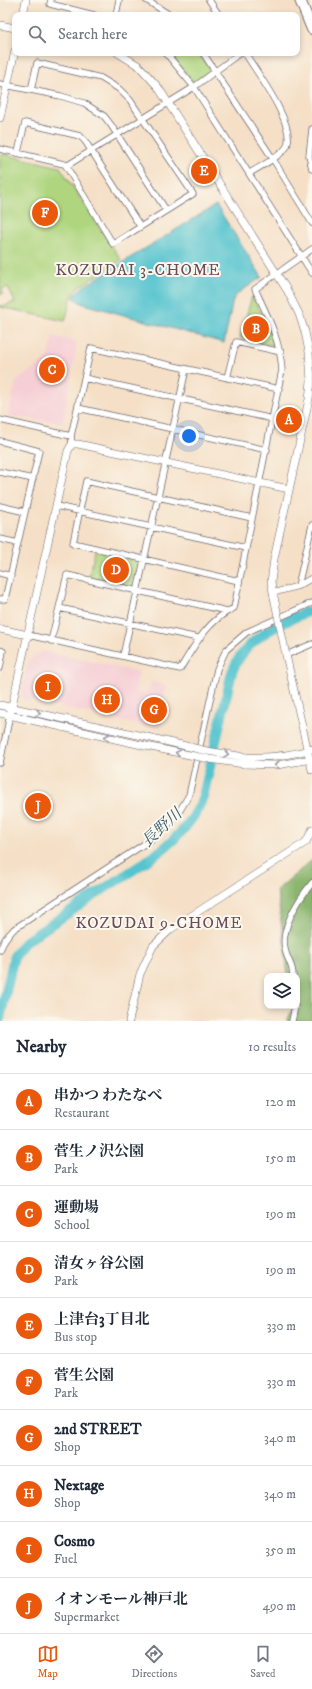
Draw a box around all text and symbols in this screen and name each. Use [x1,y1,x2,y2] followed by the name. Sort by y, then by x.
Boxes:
[12,12,300,56] search box
[26,23,48,45] icon: search
[58,25,127,44] text: Search here
[191,156,217,186] pin: E
[32,198,58,228] pin: F
[55,260,221,280] district label: KOZUDAI 3-CHOME
[243,314,269,344] pin: B
[39,355,65,385] pin: C
[276,405,302,435] pin: A
[179,426,199,446] your location
[103,555,129,585] pin: D
[35,672,61,702] pin: I
[94,685,120,715] pin: H
[141,695,167,725] pin: G
[35,709,41,717] one-way arrow
[104,734,111,742] one-way arrow
[175,749,181,757] one-way arrow
[223,749,229,758] one-way arrow
[274,760,280,769] one-way arrow
[25,791,51,821] pin: J
[137,803,188,851] water label: 長野川
[75,913,243,933] district label: KOZUDAI 9-CHOME
[264,973,300,1009] map controls
[264,973,300,1009] button: layers
[16,1036,66,1058] text: Nearby
[248,1039,296,1055] text: 10 results
[54,1086,162,1105] text: 串かつ わたなべ
[25,1094,33,1110] text: A
[265,1094,296,1110] text: 120 m
[54,1105,110,1121] text: Restaurant
[54,1142,144,1161] text: 菅生ノ沢公園
[25,1150,33,1166] text: B
[265,1150,296,1166] text: 150 m
[54,1161,78,1177] text: Park
[54,1198,99,1217] text: 運動場
[25,1206,33,1222] text: C
[265,1206,296,1222] text: 190 m
[54,1217,90,1233] text: School
[54,1254,144,1273] text: 清女ヶ谷公園
[24,1262,34,1278] text: D
[265,1262,296,1278] text: 190 m
[54,1273,78,1289] text: Park
[54,1310,150,1329] text: 上津台3丁目北
[24,1318,34,1334] text: E
[267,1318,296,1334] text: 330 m
[54,1329,97,1345] text: Bus stop
[54,1366,114,1385] text: 菅生公園
[25,1374,33,1390] text: F
[267,1374,296,1390] text: 330 m
[54,1385,78,1401] text: Park
[54,1420,142,1439] text: 2nd STREET
[24,1430,34,1446] text: G
[264,1430,296,1446] text: 340 m
[54,1439,80,1455] text: Shop
[54,1476,104,1495] text: Nextage
[24,1486,34,1502] text: H
[264,1486,296,1502] text: 340 m
[54,1495,80,1511] text: Shop
[54,1532,95,1551] text: Cosmo
[26,1542,32,1558] text: I
[265,1542,296,1558] text: 350 m
[54,1551,77,1567] text: Fuel
[54,1590,188,1609] text: イオンモール神戸北
[26,1598,32,1614] text: J
[262,1598,296,1614] text: 490 m
[54,1609,120,1625] text: Supermarket
[37,1643,59,1681] tab: Map
[132,1643,177,1681] tab: Directions
[250,1643,275,1681] tab: Saved

